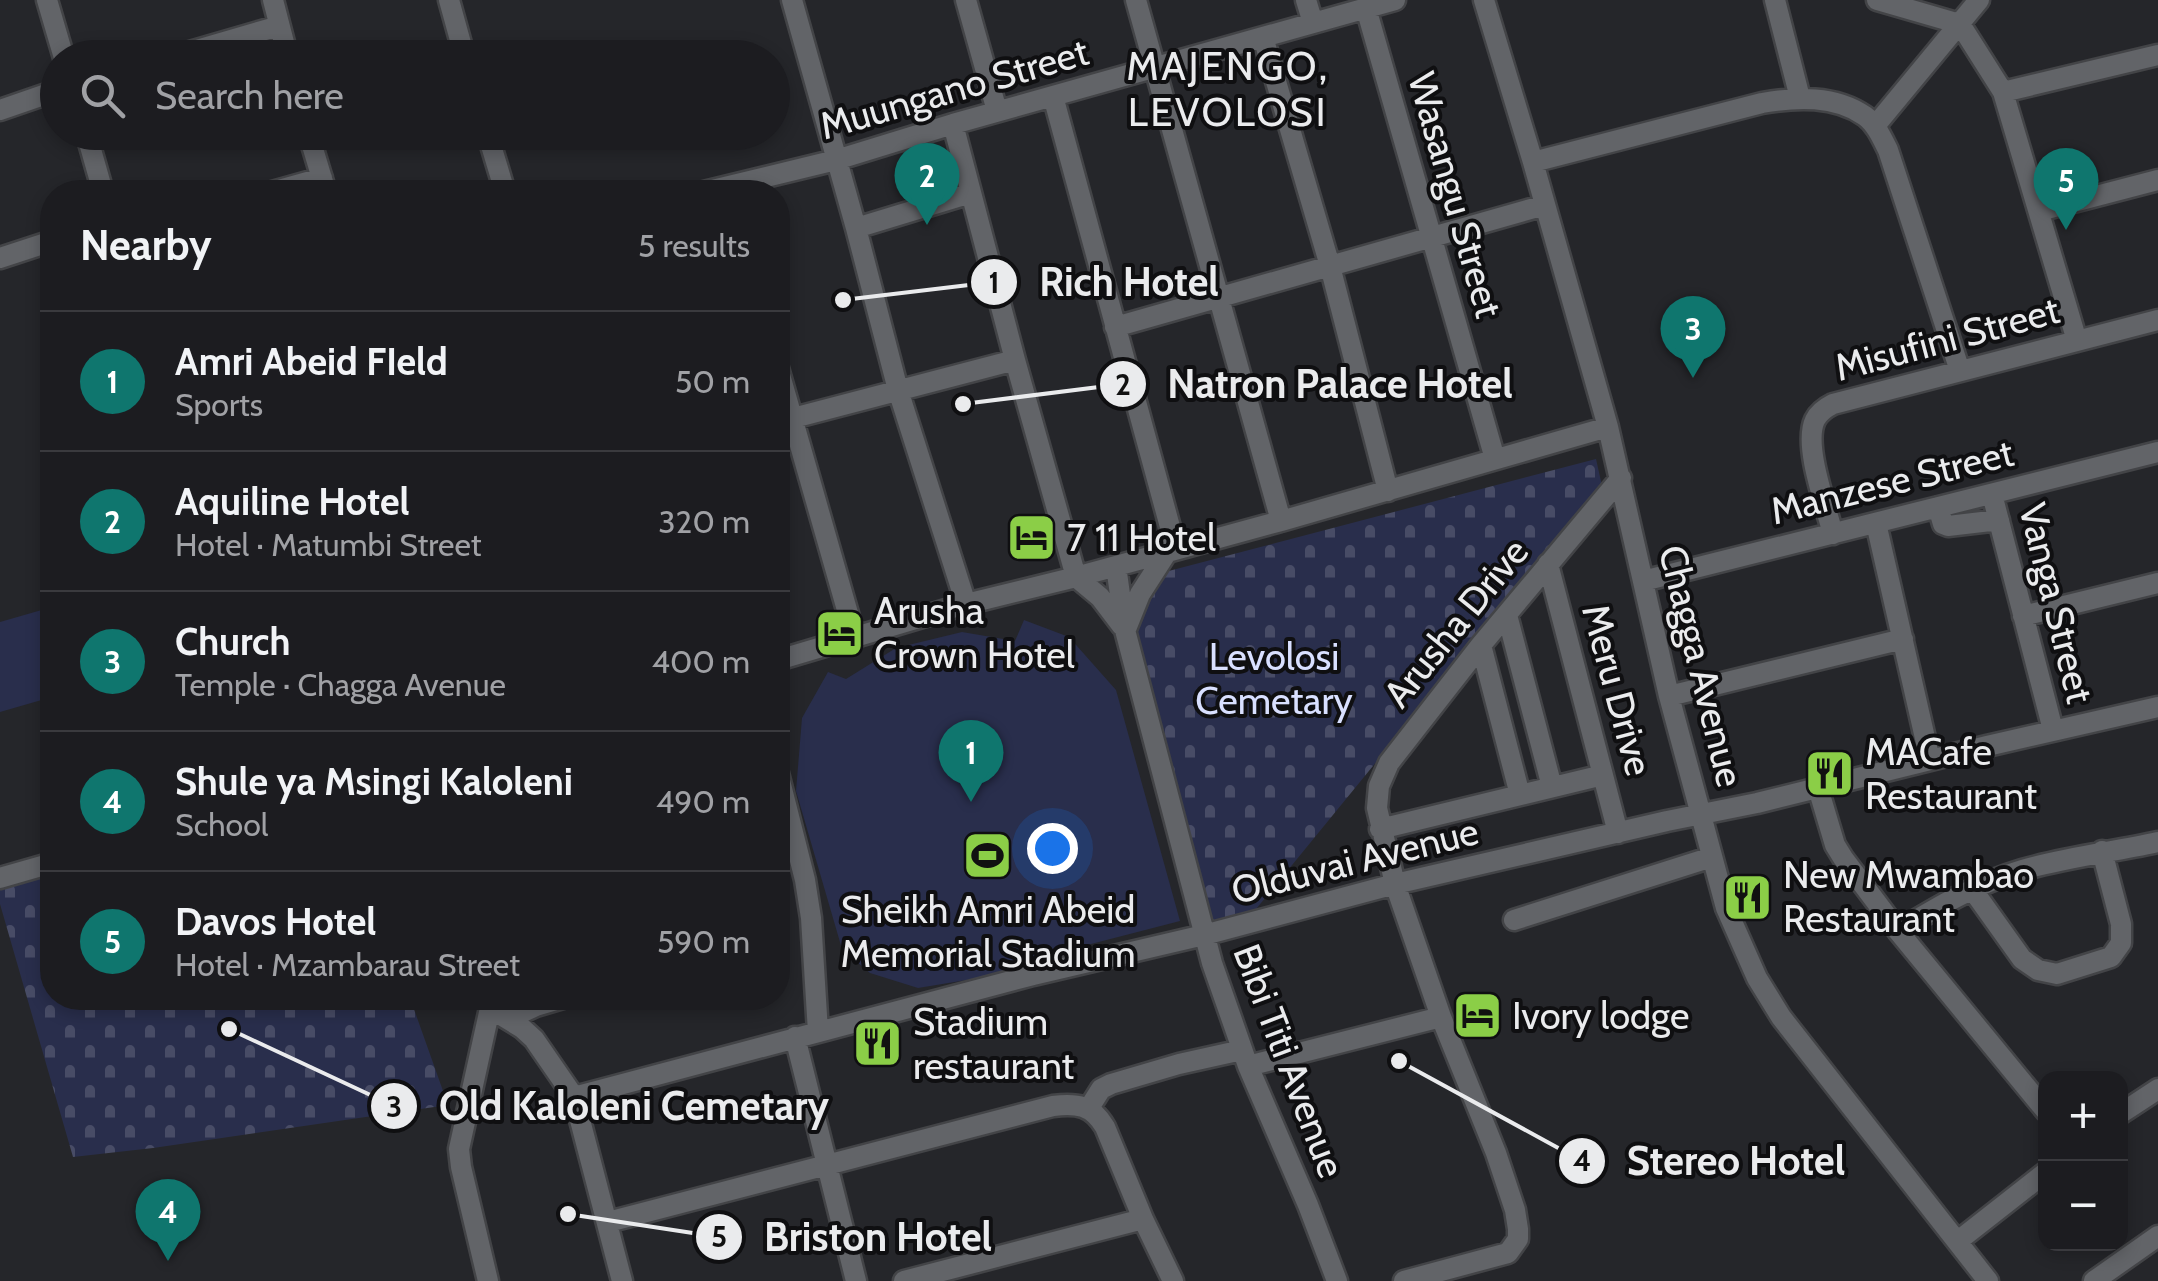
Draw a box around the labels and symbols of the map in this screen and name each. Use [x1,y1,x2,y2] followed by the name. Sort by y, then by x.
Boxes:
[814,28,1094,149] street label: Muungano Street
[1126,41,1330,136] district label: MAJENGO, LEVOLOSI
[1398,67,1513,323] street label: Wasangu Street
[894,142,960,225] pin: 2
[2034,148,2098,230] pin: 5
[969,247,1238,317] callout: Rich Hotel
[1039,257,1219,306] text: Rich Hotel
[988,264,1000,301] text: 1
[1830,286,2064,391] street label: Misufini Street
[1660,296,1726,378] pin: 3
[1098,349,1533,419] callout: Natron Palace Hotel
[1167,359,1513,408] text: Natron Palace Hotel
[1115,366,1131,403] text: 2
[1766,429,2018,534] street label: Manzese Street
[2009,498,2104,708] street label: Vanga Street
[1006,512,1058,564] hotel icon: 7 11 Hotel
[1067,514,1216,561] place label: 7 11 Hotel
[1373,529,1538,717] street label: Arusha Drive
[1649,540,1754,792] street label: Chagga Avenue
[874,587,1075,678] place label: Arusha Crown Hotel
[1572,599,1663,781] street label: Meru Drive
[813,607,865,659] hotel icon: Arusha Crown Hotel
[1195,633,1353,724] park label: Levolosi Cemetary
[938,720,1004,802] pin: 1
[1865,728,2037,819] place label: MACafe Restaurant
[1804,748,1856,800] restaurant icon: MACafe Restaurant
[1227,807,1483,914] street label: Olduvai Avenue
[1027,823,1078,874] your location
[962,830,1014,882] sports icon: Sheikh Amri Abeid Memorial Stadium
[1783,851,2034,942] place label: New Mwambao Restaurant
[1722,871,1774,923] restaurant icon: New Mwambao Restaurant
[841,886,1135,977] place label: Sheikh Amri Abeid Memorial Stadium
[1223,938,1356,1184] street label: Bibi Titi Avenue
[1451,990,1503,1042] hotel icon: Ivory lodge
[1512,992,1690,1039] place label: Ivory lodge
[913,998,1075,1089] place label: Stadium restaurant
[852,1018,904,1070] restaurant icon: Stadium restaurant
[369,1071,849,1141] callout: Old Kaloleni Cemetary
[439,1081,830,1130] text: Old Kaloleni Cemetary
[386,1088,402,1125] text: 3
[1557,1126,1865,1196] callout: Stereo Hotel
[1627,1136,1845,1185] text: Stereo Hotel
[1573,1142,1591,1179] text: 4
[136,1178,200,1261] pin: 4
[694,1202,1012,1272] callout: Briston Hotel
[764,1212,992,1261] text: Briston Hotel
[711,1218,727,1255] text: 5

